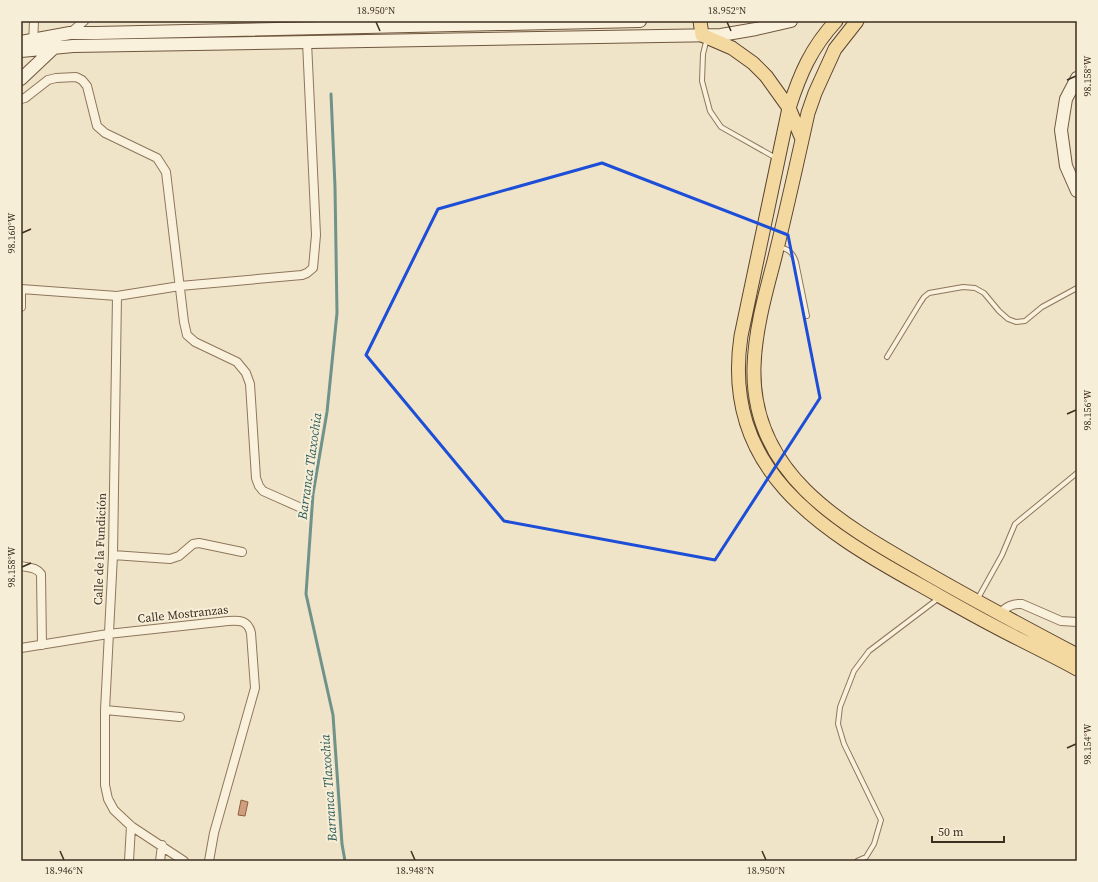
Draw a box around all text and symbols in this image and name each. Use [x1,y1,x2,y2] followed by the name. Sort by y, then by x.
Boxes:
[357,4,395,17] text: 18.950°N
[708,4,746,17] text: 18.952°N
[1081,55,1094,96] text: 98.158°W
[5,212,18,253] text: 98.160°W
[1081,389,1094,430] text: 98.156°W
[293,411,325,522] water label: Barranca Tlaxochia
[90,493,110,605] street label: Calle de la Fundición
[5,546,18,587] text: 98.158°W
[137,601,229,627] street label: Calle Mostranzas
[1081,723,1094,764] text: 98.154°W
[316,733,341,843] water label: Barranca Tlaxochia
[932,818,1004,844] scale bar
[938,824,964,840] text: 50 m
[45,864,83,877] text: 18.946°N
[396,864,434,877] text: 18.948°N
[747,864,785,877] text: 18.950°N

